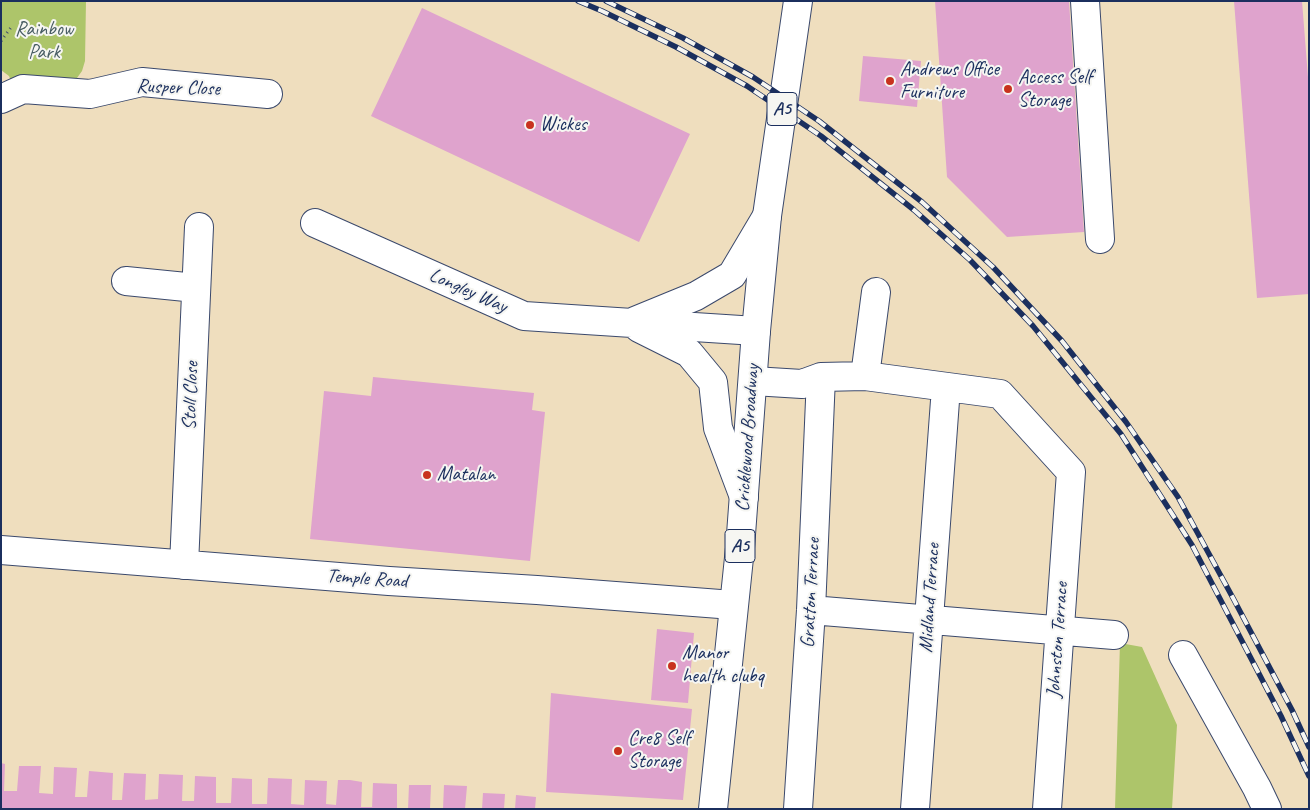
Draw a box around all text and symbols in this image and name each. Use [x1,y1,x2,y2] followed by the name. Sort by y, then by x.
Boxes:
[15,18,73,65] park label: Rainbow Park
[900,58,999,105] place label: Andrews Office Furniture
[1018,66,1092,113] place label: Access Self Storage
[136,75,220,101] street label: Rusper Close
[884,75,896,87] marker: Andrews Office Furniture
[1002,83,1014,95] marker: Access Self Storage
[767,92,797,126] road number: A5
[540,113,586,137] place label: Wickes
[524,119,536,131] marker: Wickes
[425,263,511,319] street label: Longley Way
[178,361,204,431] street label: Stoll Close
[731,363,765,513] street label: Cricklewood Broadway
[437,463,495,487] place label: Matalan
[421,469,433,481] marker: Matalan
[725,530,755,562] road number: A5
[796,537,826,649] street label: Gratton Terrace
[914,543,946,653] street label: Midland Terrace
[326,564,408,594] street label: Temple Road
[1042,581,1074,699] street label: Johnston Terrace
[682,642,764,689] place label: Manor health clubq
[666,660,678,672] marker: Manor health clubq
[628,727,690,774] place label: Cre8 Self Storage
[612,745,624,757] marker: Cre8 Self Storage

